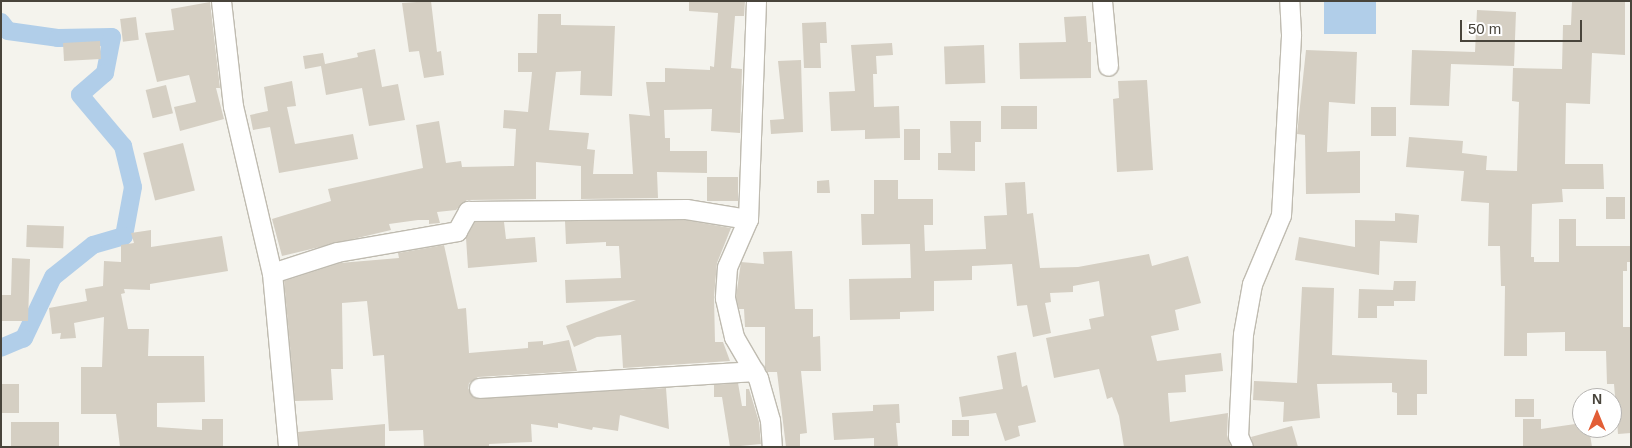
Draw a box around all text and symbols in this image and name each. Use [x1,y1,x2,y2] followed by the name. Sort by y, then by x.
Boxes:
[1462,10,1584,42] scale bar
[1468,20,1501,37] text: 50 m
[1572,388,1622,438] north arrow
[1592,391,1602,407] text: N

